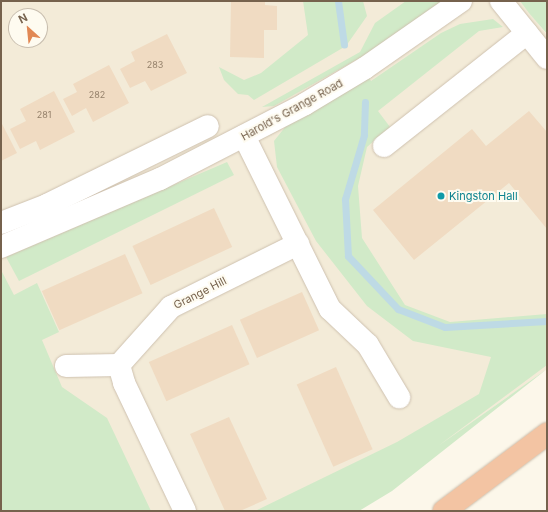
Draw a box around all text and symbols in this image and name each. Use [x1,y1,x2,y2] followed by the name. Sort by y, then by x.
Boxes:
[8,8,48,48] north arrow
[16,10,30,26] text: N
[147,60,163,70] house number: 283
[239,77,345,143] street label: Harold's Grange Road
[89,90,105,100] house number: 282
[37,110,51,120] house number: 281
[449,189,518,203] place label: Kingston Hall
[436,191,446,201] marker: Kingston Hall
[171,274,229,312] street label: Grange Hill

